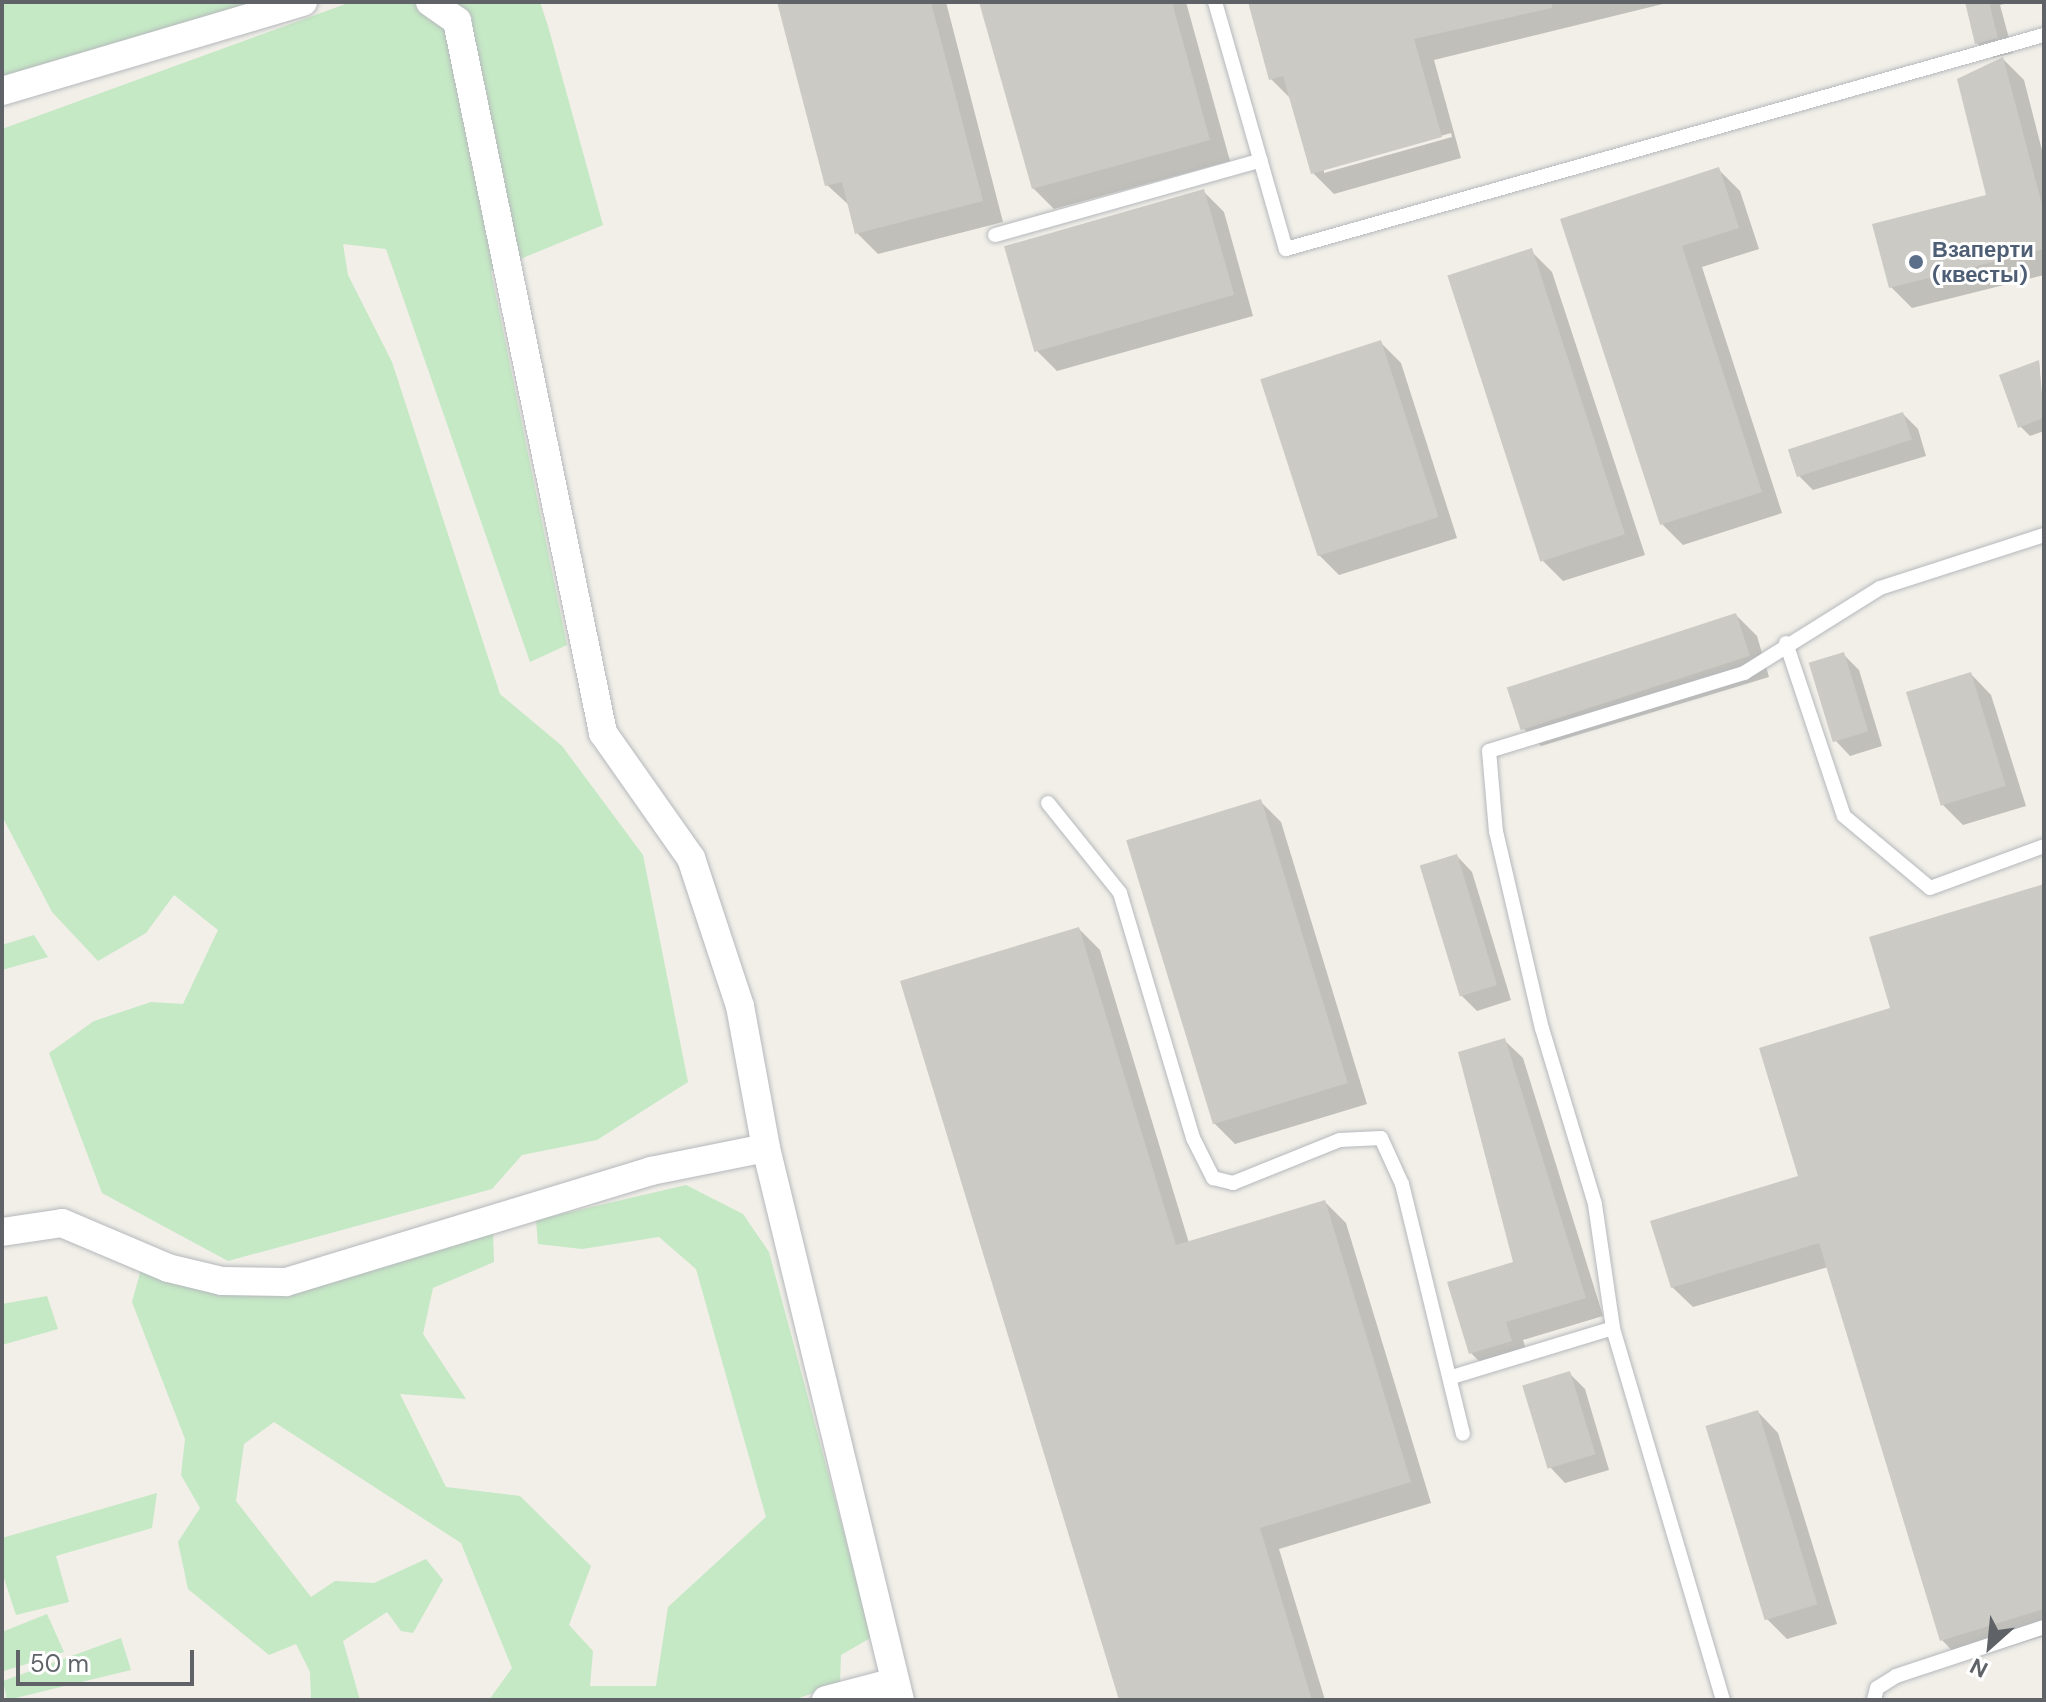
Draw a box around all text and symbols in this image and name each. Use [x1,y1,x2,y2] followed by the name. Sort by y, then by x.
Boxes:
[1932,236,2034,288] place label: Взаперти (квесты)
[1907,253,1925,271] marker: Взаперти (квесты)
[1950,1606,2030,1686] north arrow
[20,1634,198,1684] scale bar
[30,1648,89,1679] text: 50 m
[1965,1651,1993,1684] text: N

